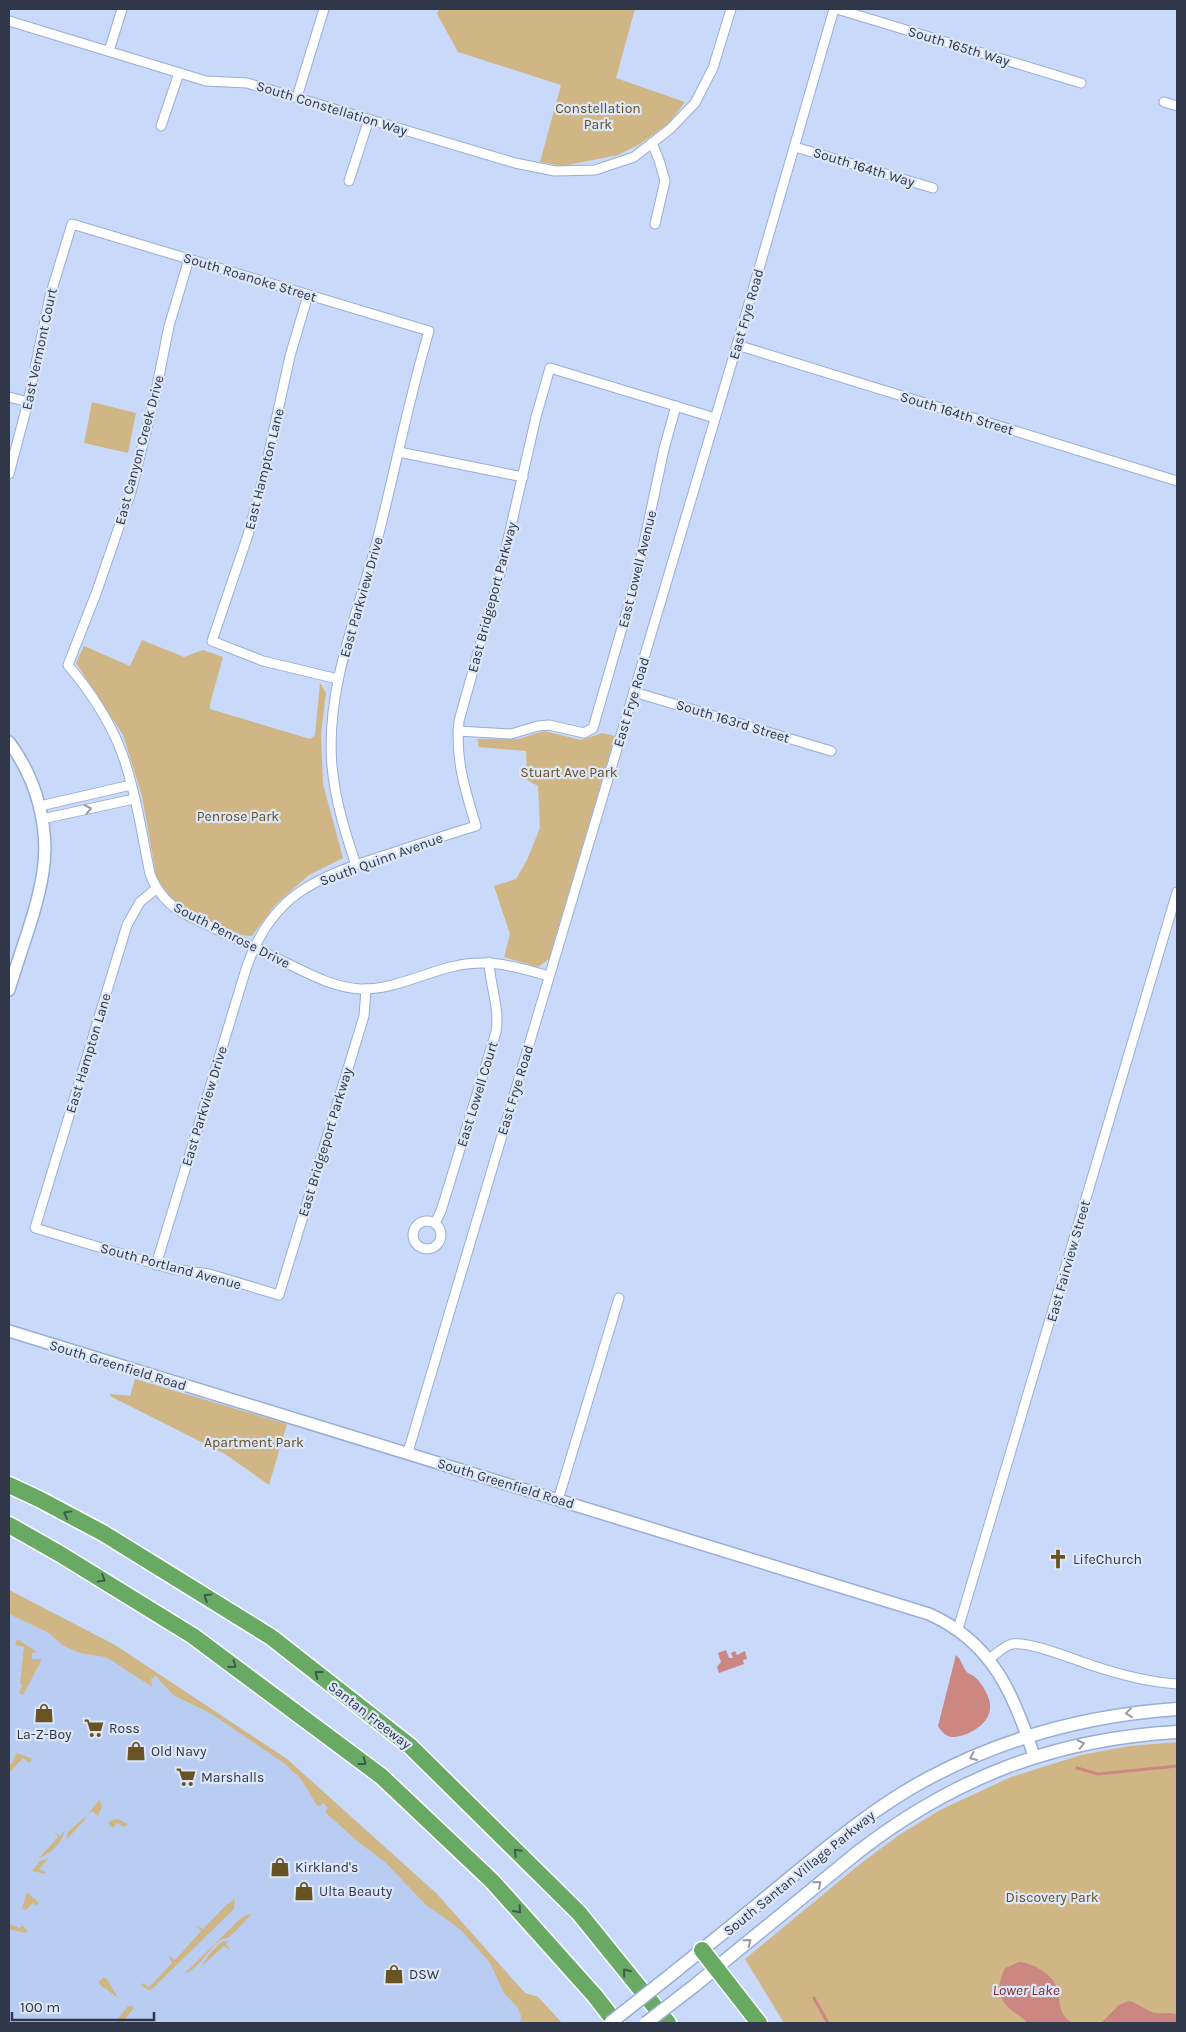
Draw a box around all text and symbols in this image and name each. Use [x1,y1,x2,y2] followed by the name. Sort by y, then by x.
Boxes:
[906,23,1012,70] street label: South 165th Way
[254,77,410,140] street label: South Constellation Way
[555,100,641,133] park label: Constellation Park
[811,144,917,191] street label: South 164th Way
[181,249,319,306] street label: South Roanoke Street
[725,267,767,361] street label: East Frye Road
[18,287,61,412] street label: East Vermont Court
[111,373,168,527] street label: East Canyon Creek Drive
[898,388,1016,439] street label: South 164th Street
[241,407,288,532] street label: East Hampton Lane
[615,509,660,630] street label: East Lowell Avenue
[464,520,521,674] street label: East Bridgeport Parkway
[336,535,387,659] street label: East Parkview Drive
[610,655,653,749] street label: East Frye Road
[674,696,792,747] street label: South 163rd Street
[520,764,618,781] park label: Stuart Ave Park
[84,804,92,815] one-way arrow
[197,808,279,825] park label: Penrose Park
[317,829,445,890] street label: South Quinn Avenue
[171,899,293,972] street label: South Penrose Drive
[62,991,115,1115] street label: East Hampton Lane
[453,1039,502,1149] street label: East Lowell Court
[494,1043,537,1137] street label: East Frye Road
[178,1044,231,1168] street label: East Parkview Drive
[295,1065,356,1219] street label: East Bridgeport Parkway
[1043,1198,1094,1324] street label: East Fairview Street
[99,1239,243,1293] street label: South Portland Avenue
[47,1337,188,1394] street label: South Greenfield Road
[204,1434,304,1451] park label: Apartment Park
[435,1455,576,1512] street label: South Greenfield Road
[63,1510,72,1520] one-way arrow
[1047,1548,1069,1570] church icon: LifeChurch
[1073,1551,1142,1568] place label: LifeChurch
[96,1573,105,1582] one-way arrow
[203,1594,212,1604] one-way arrow
[227,1659,236,1668] one-way arrow
[315,1671,324,1679] one-way arrow
[325,1678,415,1753] street label: Santan Freeway
[33,1702,55,1724] shop icon: La-Z-Boy
[1124,1707,1132,1718] one-way arrow
[83,1717,105,1739] supermarket icon: Ross
[109,1720,140,1737] place label: Ross
[16,1726,72,1743] place label: La-Z-Boy
[1077,1739,1085,1750] one-way arrow
[125,1740,147,1762] shop icon: Old Navy
[151,1743,207,1760] place label: Old Navy
[969,1750,978,1761] one-way arrow
[357,1756,367,1765] one-way arrow
[175,1766,197,1788] supermarket icon: Marshalls
[201,1769,264,1786] place label: Marshalls
[720,1807,879,1940] street label: South Santan Village Parkway
[514,1849,523,1858] one-way arrow
[269,1856,291,1878] shop icon: Kirkland's
[295,1859,358,1876] place label: Kirkland's
[293,1880,315,1902] shop icon: Ulta Beauty
[812,1881,821,1890] one-way arrow
[319,1883,393,1900] place label: Ulta Beauty
[1005,1889,1099,1906] park label: Discovery Park
[512,1905,521,1914] one-way arrow
[742,1939,751,1947] one-way arrow
[383,1963,405,1985] shop icon: DSW
[409,1966,440,1983] place label: DSW
[624,1969,632,1978] one-way arrow
[992,1981,1060,1999] water label: Lower Lake
[12,1990,155,2022] scale bar
[20,1998,60,2016] text: 100 m

